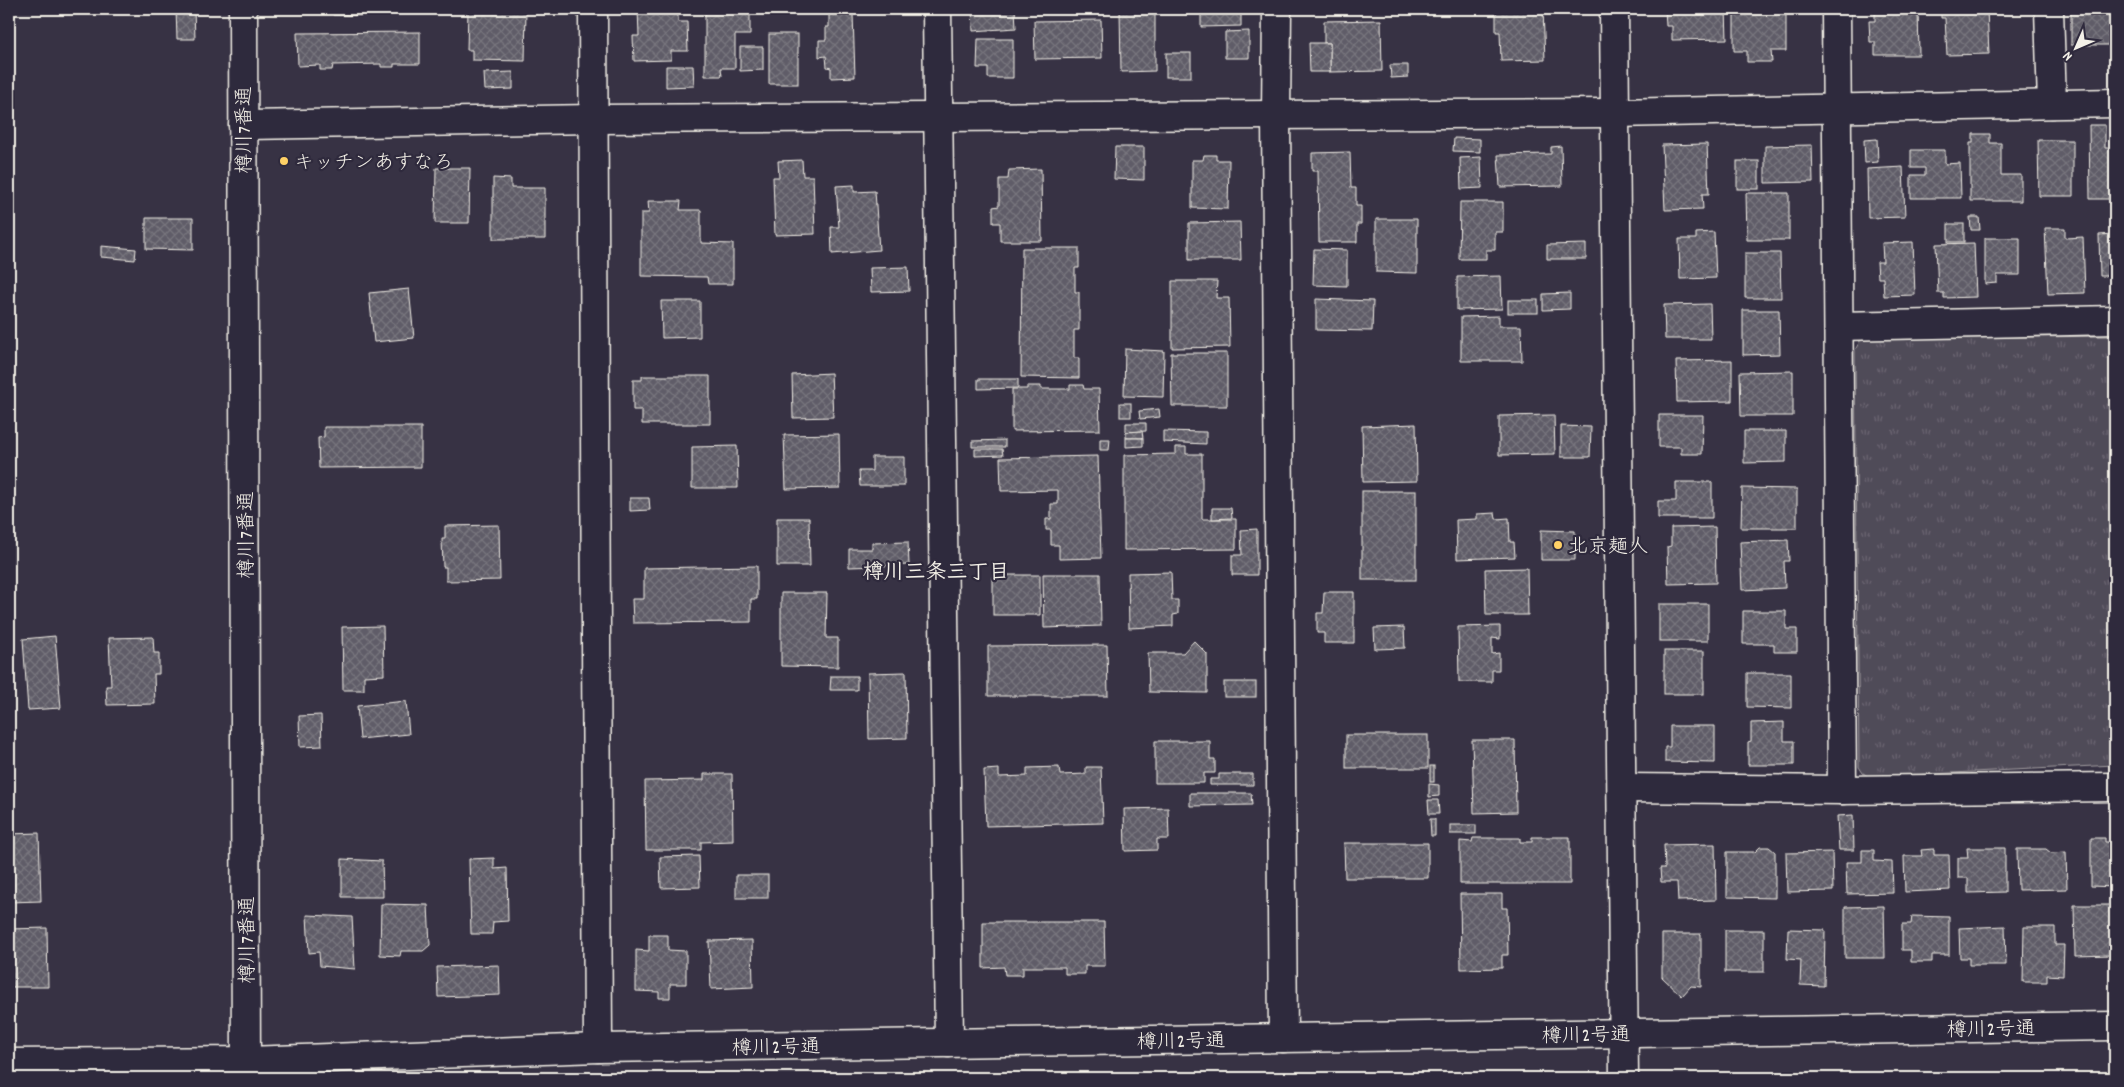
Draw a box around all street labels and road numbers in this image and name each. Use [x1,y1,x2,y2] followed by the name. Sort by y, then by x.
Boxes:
[232,86,260,174] street label: 樽川7番通
[234,491,262,579] street label: 樽川7番通
[235,896,263,984] street label: 樽川7番通
[1946,1016,2036,1046] street label: 樽川2号通
[1541,1022,1631,1052] street label: 樽川2号通
[1136,1028,1226,1058] street label: 樽川2号通
[731,1034,821,1064] street label: 樽川2号通

